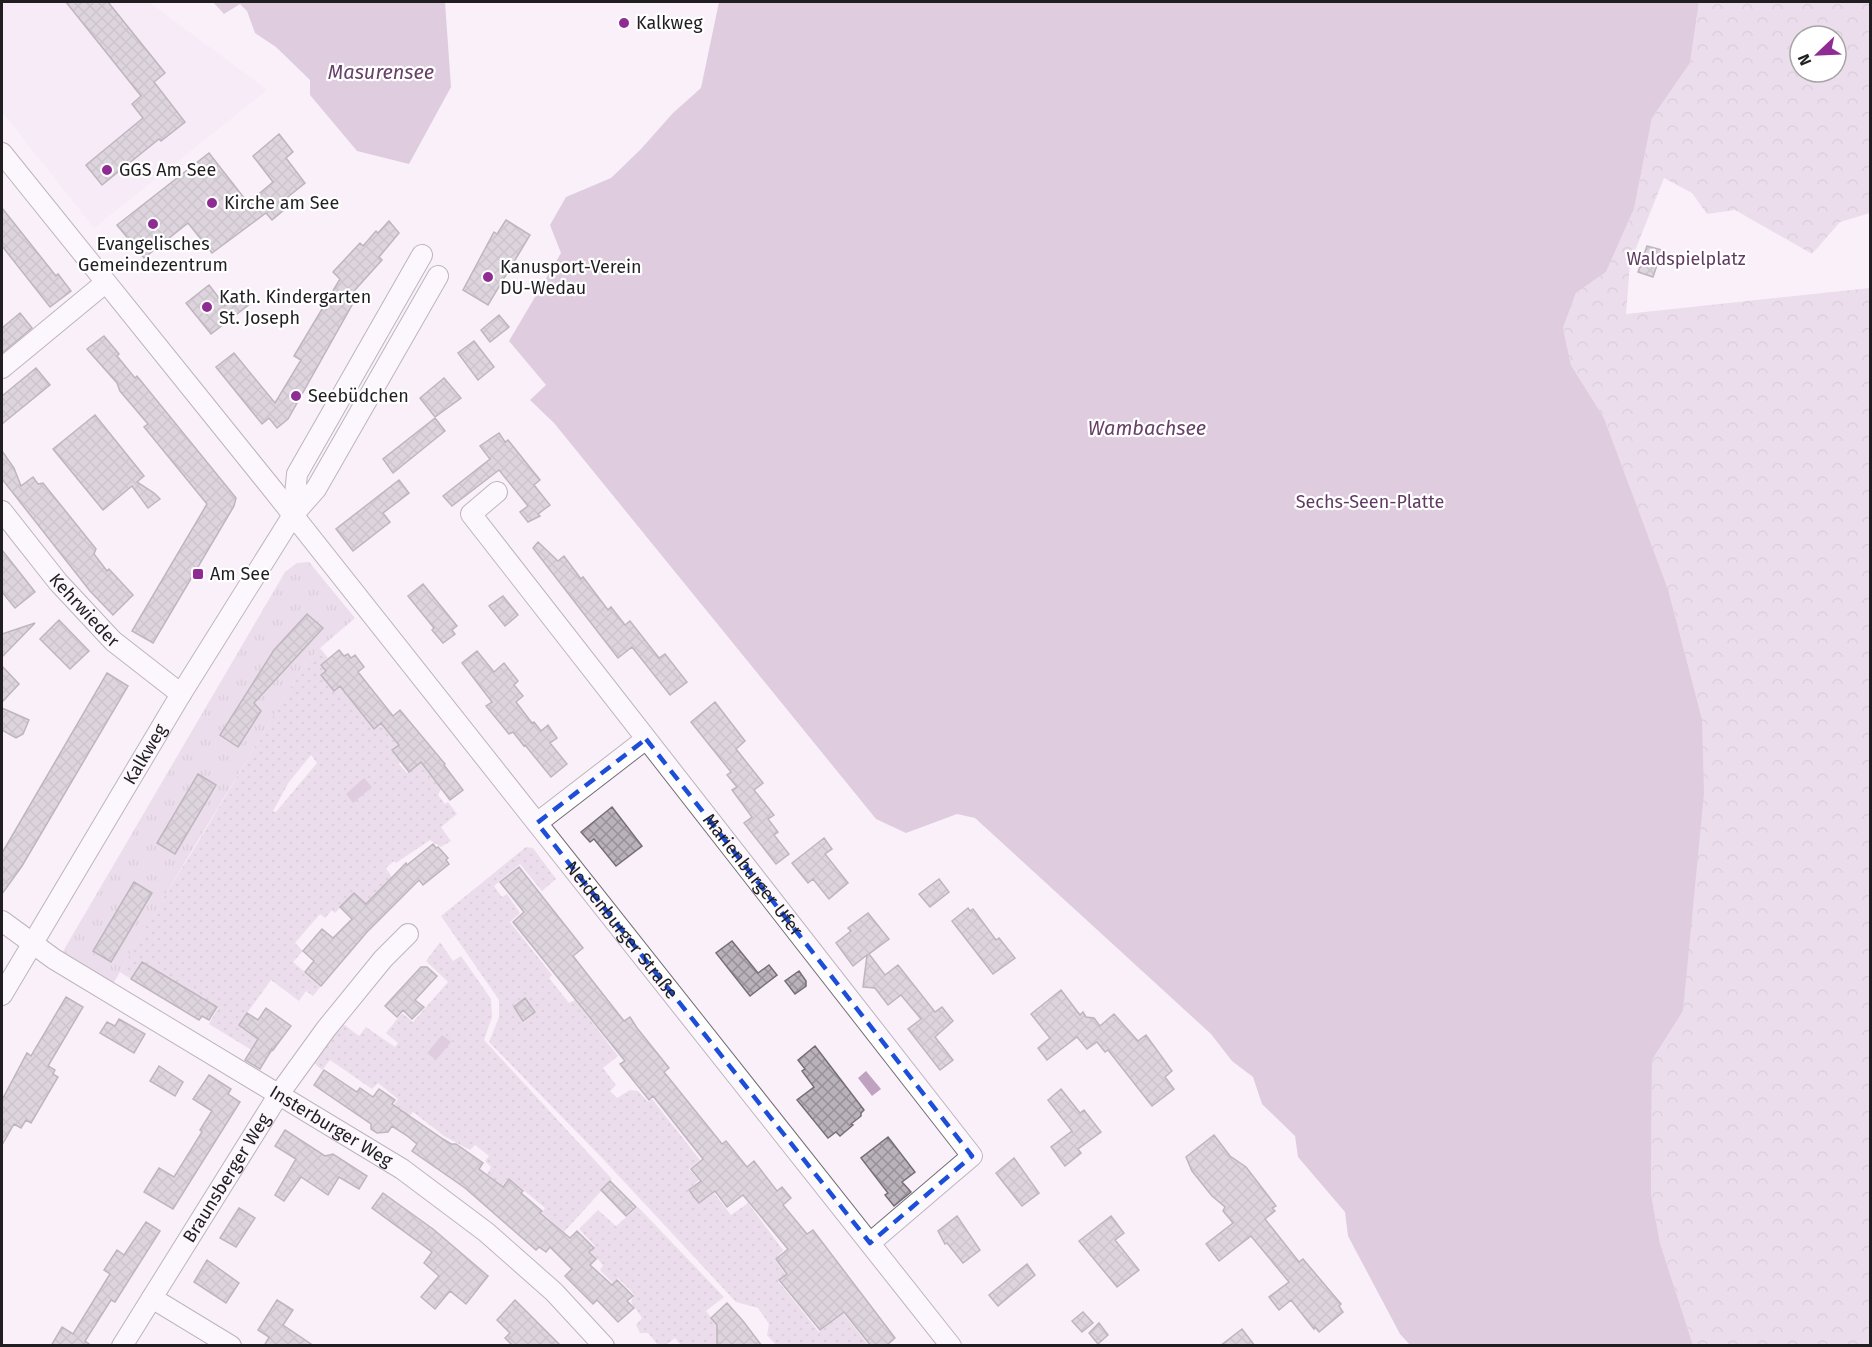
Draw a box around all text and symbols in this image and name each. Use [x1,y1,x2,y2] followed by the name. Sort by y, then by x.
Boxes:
[636,12,703,34] place label: Kalkweg
[617,16,631,30] marker: Kalkweg
[1788,24,1848,84] north arrow
[1794,51,1815,68] text: N
[328,60,434,84] water label: Masurensee
[119,159,216,181] place label: GGS Am See
[100,163,114,177] marker: GGS Am See
[224,192,339,214] place label: Kirche am See
[205,196,219,210] marker: Kirche am See
[146,217,160,231] marker: Evangelisches Gemeindezentrum
[78,233,228,276] place label: Evangelisches Gemeindezentrum
[1626,248,1746,270] park label: Waldspielplatz
[500,256,642,299] place label: Kanusport-Verein DU-Wedau
[481,270,495,284] marker: Kanusport-Verein DU-Wedau
[219,286,371,329] place label: Kath. Kindergarten St. Joseph
[200,300,214,314] marker: Kath. Kindergarten St. Joseph
[308,385,409,407] place label: Seebüdchen
[289,389,303,403] marker: Seebüdchen
[1088,416,1206,440] water label: Wambachsee
[1296,491,1444,513] park label: Sechs-Seen-Platte
[210,563,270,585] place label: Am See
[191,567,205,581] marker: Am See
[44,569,123,652] street label: Kehrwieder
[119,720,172,789] street label: Kalkweg
[698,809,807,941] street label: Marienburger Ufer
[560,857,683,1004] street label: Neidenburger Straße
[266,1081,397,1172] street label: Insterburger Weg
[178,1109,276,1247] street label: Braunsberger Weg

